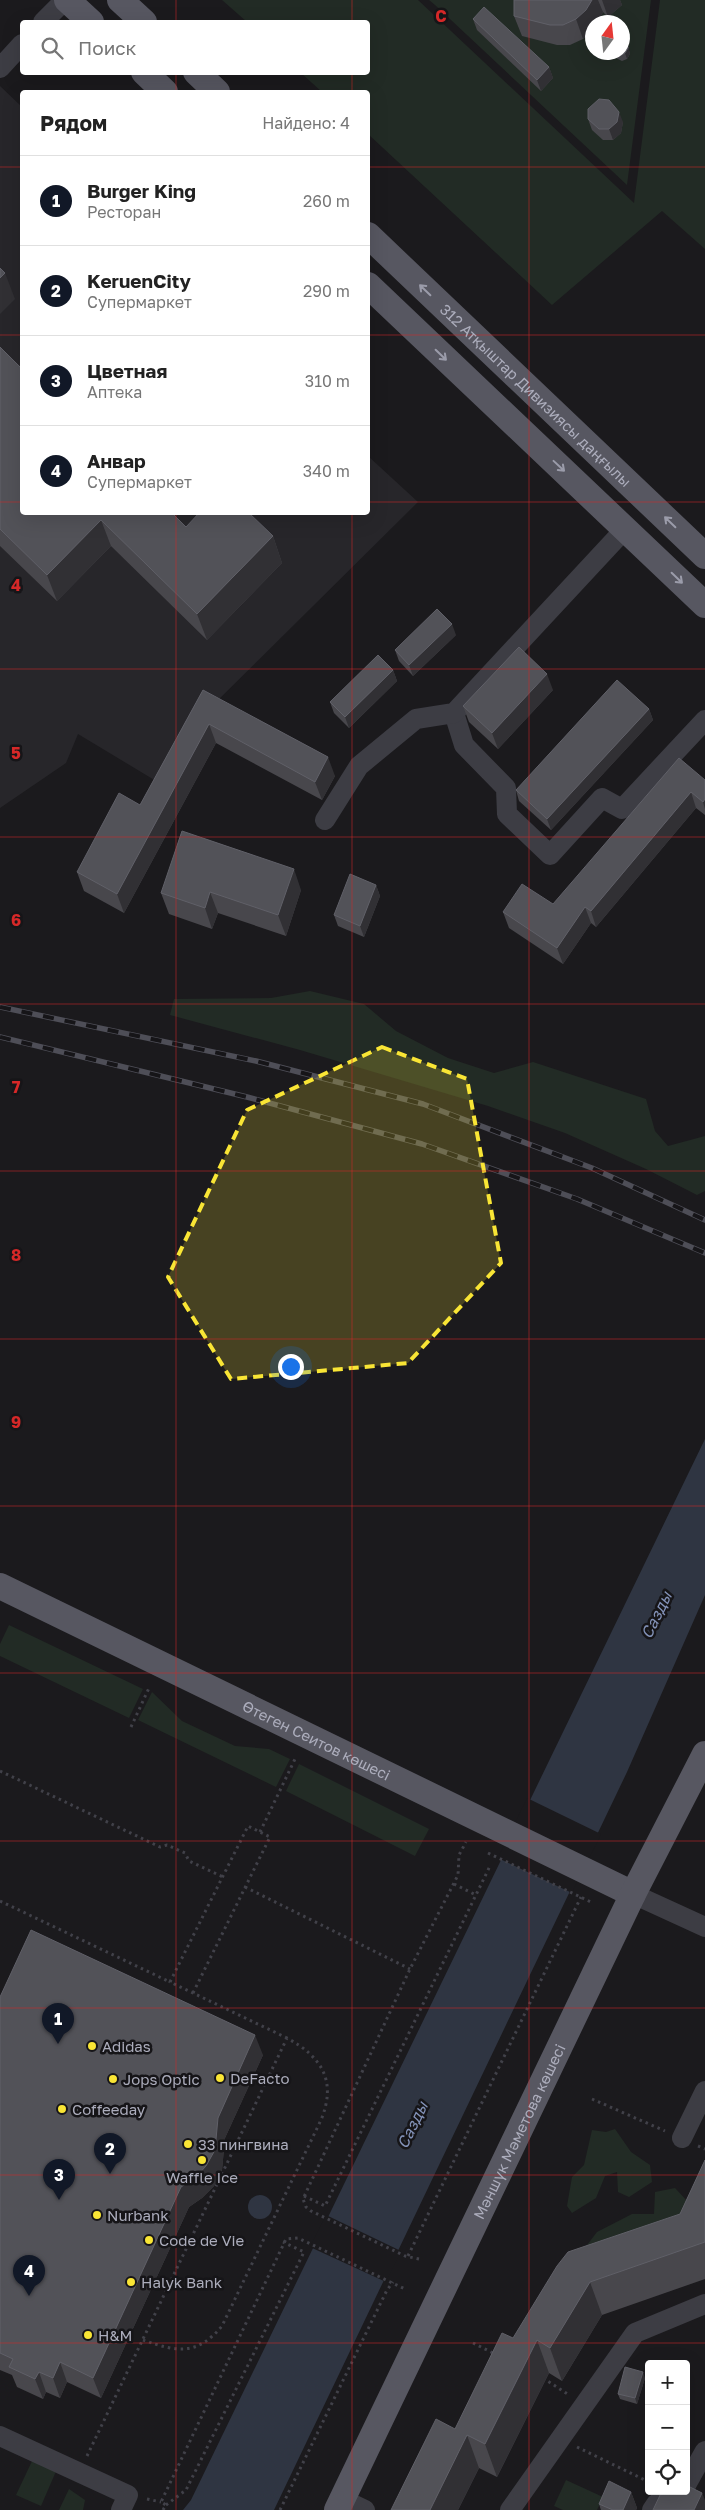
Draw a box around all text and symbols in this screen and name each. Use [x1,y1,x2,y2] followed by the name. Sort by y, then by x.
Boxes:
[435,6,447,26] text: C
[585,15,630,60] north arrow
[20,20,370,75] search box
[38,34,66,62] icon: search
[78,36,137,59] text: Поиск
[40,110,107,136] text: Рядом
[262,113,350,133] text: Найдено: 4
[87,179,196,202] text: Burger King
[52,191,60,211] text: 1
[303,191,350,211] text: 260 m
[87,202,161,222] text: Ресторан
[87,269,191,292] text: KeruenCity
[51,281,61,301] text: 2
[303,281,350,301] text: 290 m
[419,284,431,296] one-way arrow
[87,292,192,312] text: Супермаркет
[437,300,635,490] street label: 312 Атқыштар Дивизиясы даңғылы
[435,349,447,361] one-way arrow
[87,359,167,382] text: Цветная
[51,371,61,391] text: 3
[305,371,350,391] text: 310 m
[87,382,142,402] text: Аптека
[87,449,146,472] text: Анвар
[552,460,565,472] one-way arrow
[51,461,61,481] text: 4
[303,461,350,481] text: 340 m
[87,472,192,492] text: Супермаркет
[663,516,676,528] one-way arrow
[670,572,683,584] one-way arrow
[11,575,21,595] text: 4
[11,743,21,763] text: 5
[11,910,21,930] text: 6
[12,1077,21,1097] text: 7
[11,1245,21,1265] text: 8
[278,1354,304,1380] your location
[11,1412,21,1432] text: 9
[636,1587,676,1642] water label: Сазды
[240,1696,393,1784] street label: Өтеген Сеитов көшесі
[42,2003,74,2044] pin: 1
[102,2037,151,2055] place label: Adidas
[86,2040,98,2052] marker: Adidas
[469,2041,569,2222] street label: Мәншүк Мәметова көшесі
[230,2069,289,2087] place label: DeFacto
[123,2070,200,2088] place label: Jops Optic
[214,2072,226,2084] marker: DeFacto
[107,2073,119,2085] marker: Jops Optic
[392,2097,432,2152] water label: Сазды
[72,2100,146,2118] place label: Coffeeday
[56,2103,68,2115] marker: Coffeeday
[94,2133,126,2174] pin: 2
[198,2135,289,2153] place label: 33 пингвина
[182,2138,194,2150] marker: 33 пингвина
[196,2154,208,2166] marker: Waffle Ice
[43,2159,75,2200] pin: 3
[166,2168,238,2186] place label: Waffle Ice
[107,2206,169,2224] place label: Nurbank
[91,2209,103,2221] marker: Nurbank
[159,2231,245,2249] place label: Code de Vie
[143,2234,155,2246] marker: Code de Vie
[13,2255,45,2296] pin: 4
[141,2273,223,2291] place label: Halyk Bank
[125,2276,137,2288] marker: Halyk Bank
[98,2326,132,2344] place label: H&M
[82,2329,94,2341] marker: H&M
[645,2360,690,2495] map controls
[645,2360,690,2405] button: +
[645,2405,690,2450] button: −
[645,2450,690,2495] button: locate

